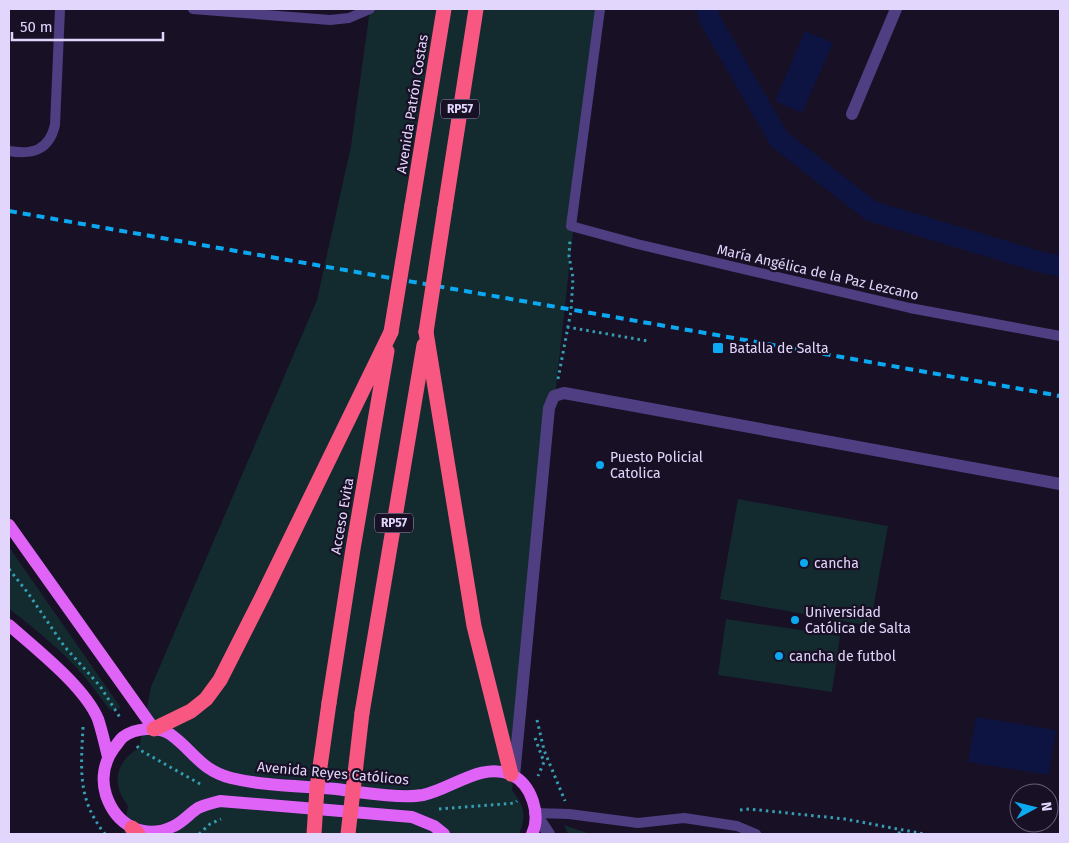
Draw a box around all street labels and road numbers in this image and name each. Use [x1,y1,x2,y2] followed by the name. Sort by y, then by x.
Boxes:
[393,33,432,175] street label: Avenida Patrón Costas
[441,100,479,118] road number: RP57
[715,241,920,304] street label: María Angélica de la Paz Lezcano
[327,476,358,556] street label: Acceso Evita
[375,514,413,532] road number: RP57
[256,758,410,789] street label: Avenida Reyes Católicos

